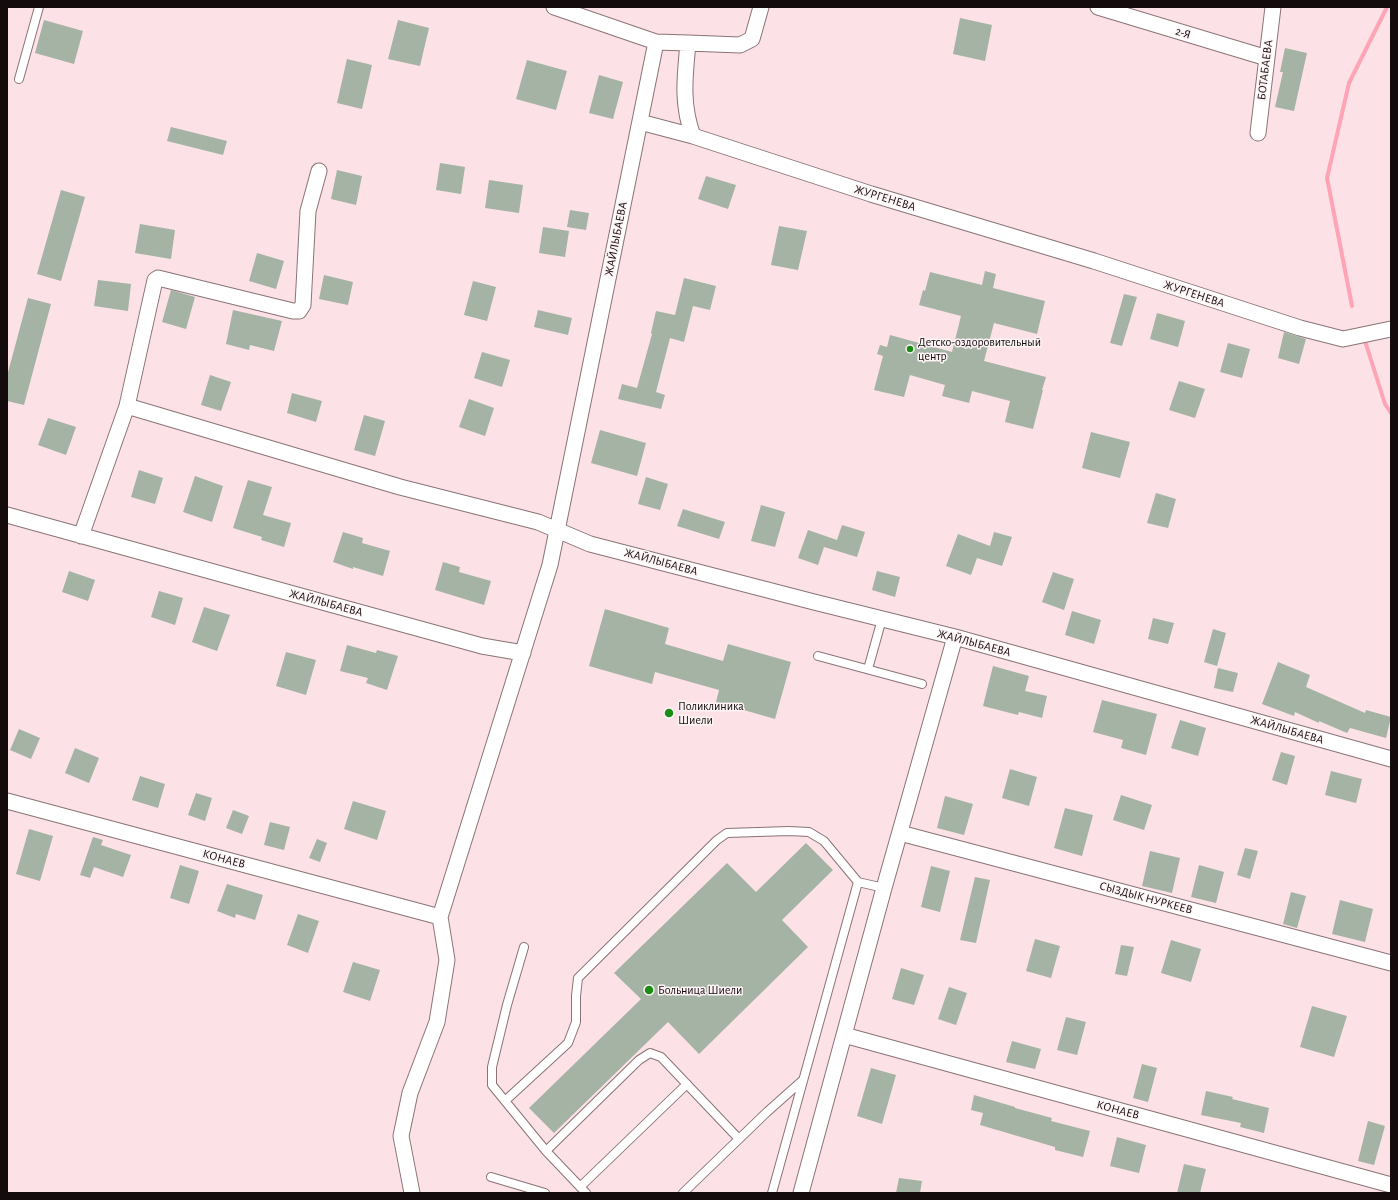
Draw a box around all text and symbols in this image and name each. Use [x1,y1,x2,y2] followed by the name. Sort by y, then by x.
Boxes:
[1174,24,1192,42] street label: 2-Я
[1254,39,1276,101] street label: БОТАБАЕВА
[853,182,917,214] street label: ЖУРГЕНЕВА
[602,201,630,277] street label: ЖАЙЛЫБАЕВА
[1162,277,1226,311] street label: ЖУРГЕНЕВА
[918,335,1041,363] place label: Детско-оздоровительный центр
[905,344,915,354] marker: Детско-оздоровительный центр
[623,545,699,579] street label: ЖАЙЛЫБАЕВА
[288,586,364,620] street label: ЖАЙЛЫБАЕВА
[936,626,1012,660] street label: ЖАЙЛЫБАЕВА
[678,699,744,727] place label: Поликлиника Шиели
[663,707,675,719] marker: Поликлиника Шиели
[1249,713,1325,747] street label: ЖАЙЛЫБАЕВА
[201,846,247,872] street label: КОНАЕВ
[1098,879,1194,917] street label: СЫЗДЫК НУРКЕЕВ
[658,983,742,997] place label: Больница Шиели
[643,984,655,996] marker: Больница Шиели
[1095,1097,1141,1123] street label: КОНАЕВ

